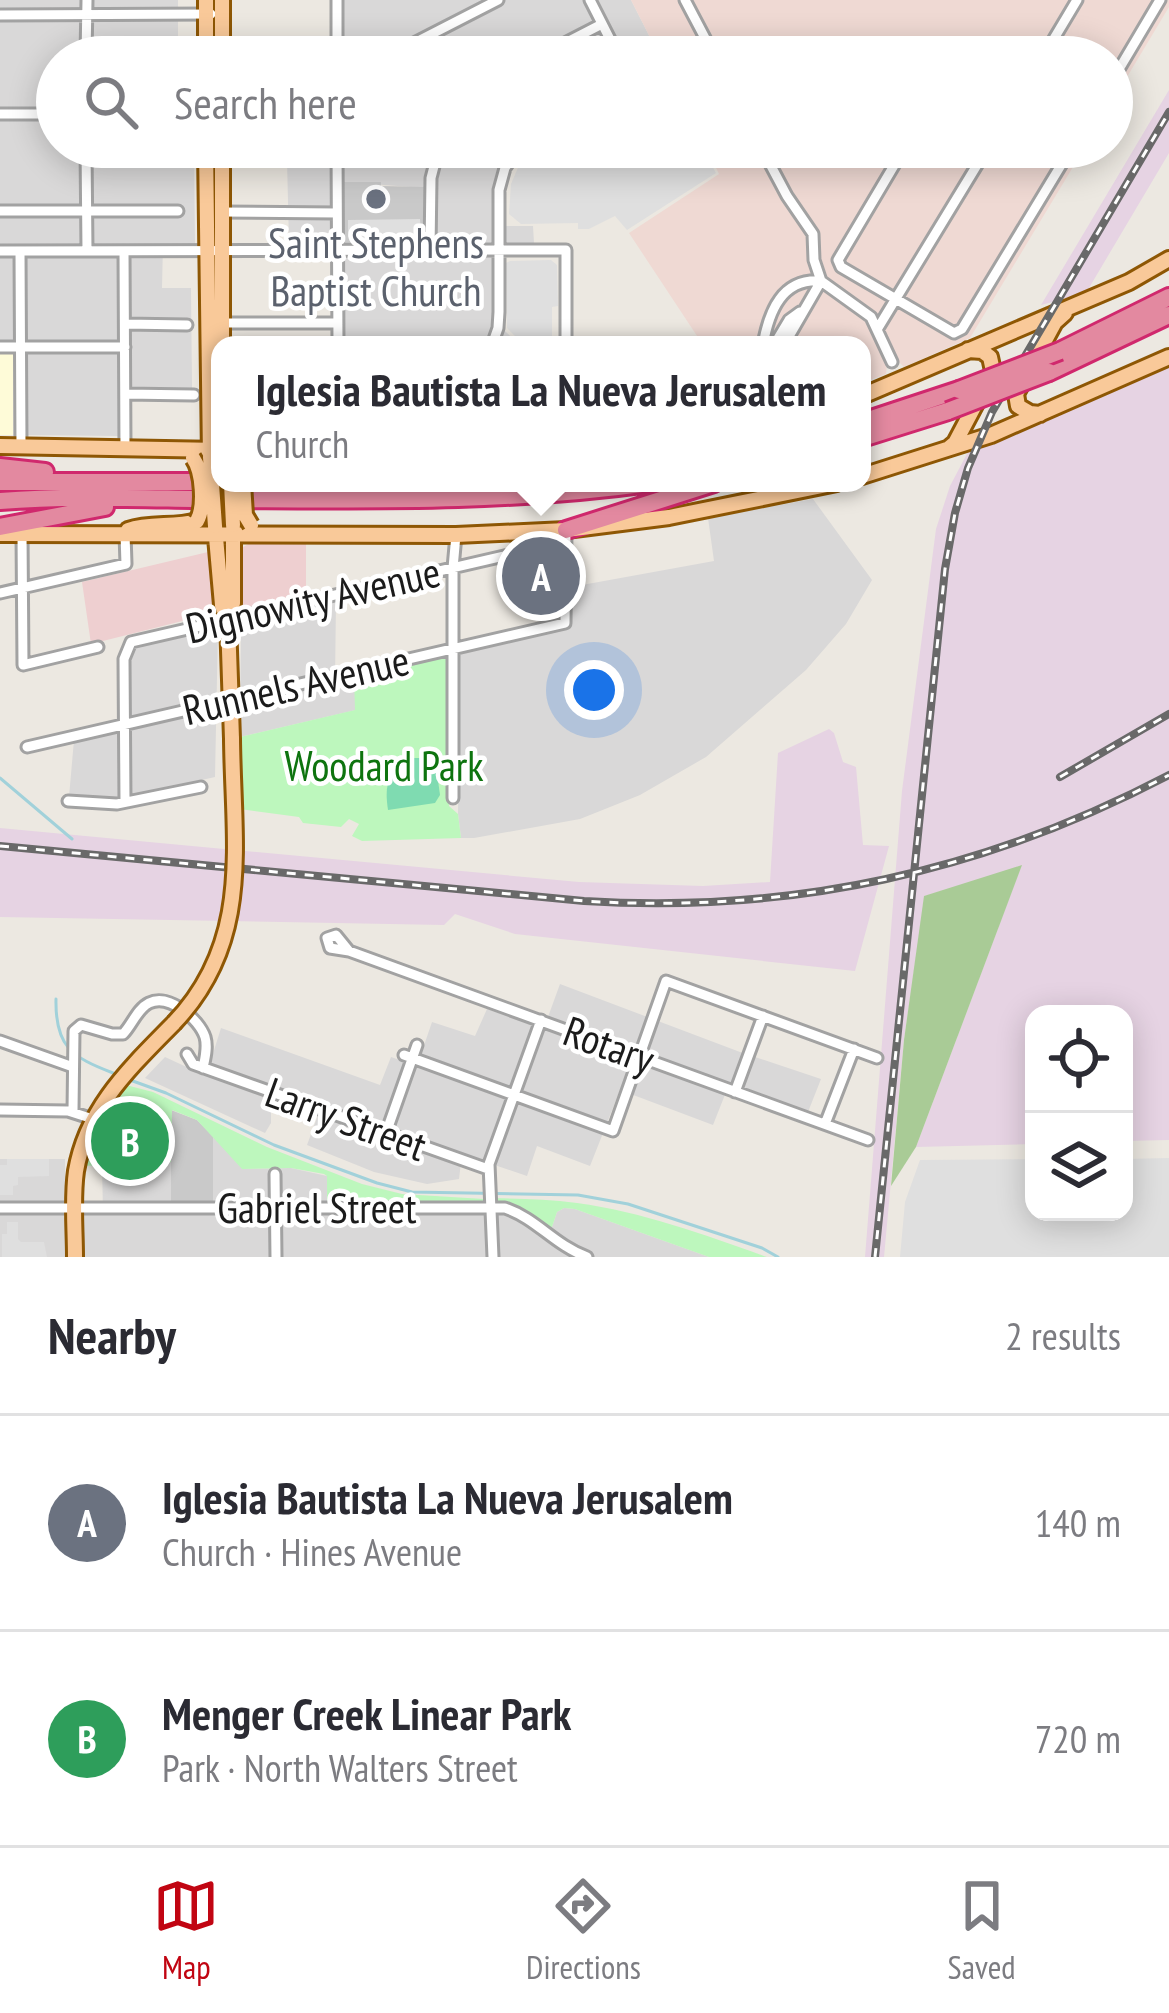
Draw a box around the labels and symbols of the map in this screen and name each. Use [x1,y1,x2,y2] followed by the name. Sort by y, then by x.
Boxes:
[363,186,389,212] marker: Saint Stephens Baptist Church
[268,215,484,318] place label: Saint Stephens Baptist Church
[502,531,580,621] pin: A
[180,544,445,655] street label: Dignowity Avenue
[177,632,414,737] street label: Runnels Avenue
[564,660,624,720] your location
[285,738,484,793] park label: Woodard Park
[556,1003,662,1086] street label: Rotary
[258,1064,434,1173] street label: Larry Street
[91,1096,169,1186] pin: B
[217,1180,417,1235] street label: Gabriel Street

